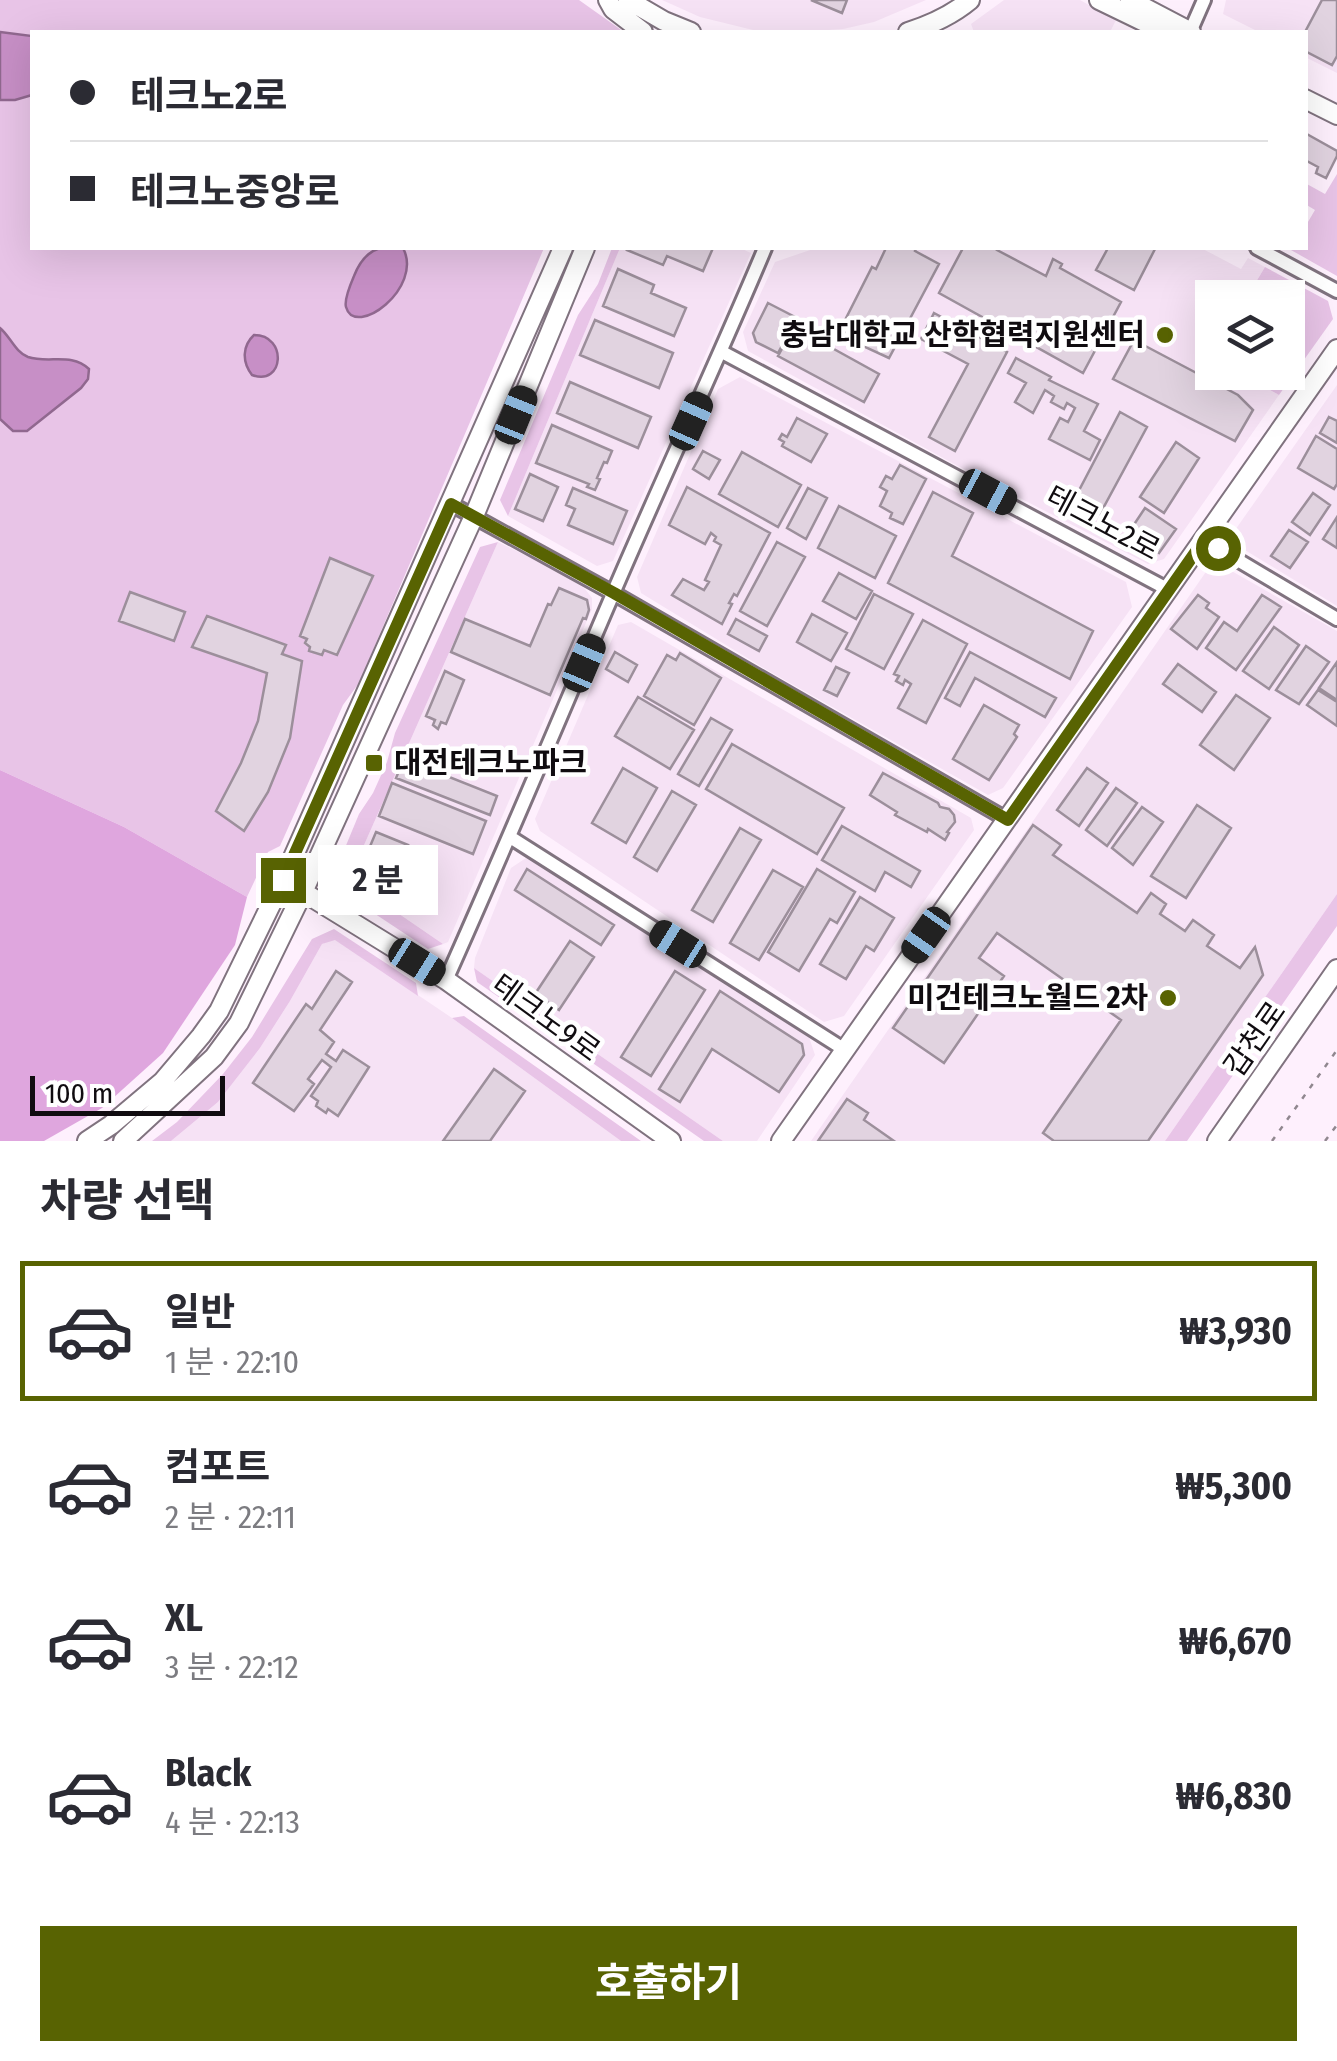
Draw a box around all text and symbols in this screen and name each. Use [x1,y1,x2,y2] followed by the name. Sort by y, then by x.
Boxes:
[130,73,287,119] text: 테크노2로
[130,169,340,215] text: 테크노중앙로
[1195,280,1305,390] map controls
[1195,280,1305,390] button: layers
[780,317,1145,353] place label: 충남대학교 산학협력지원센터
[1154,324,1176,346] marker: 충남대학교 산학협력지원센터
[491,382,541,448] car
[665,387,717,455] car
[954,465,1022,519] car
[1040,478,1166,568] street label: 테크노2로
[1196,526,1241,571] route start
[558,630,610,696] car
[394,745,587,781] place label: 대전테크노파크
[363,752,385,774] marker: 대전테크노파크
[318,845,438,915] callout: 2 분
[261,858,306,903] route end
[353,861,403,899] text: 2 분
[897,902,955,968] car
[645,915,711,973] car
[384,933,450,991] car
[485,967,607,1069] street label: 테크노9로
[907,980,1148,1016] place label: 미건테크노월드 2차
[1157,987,1179,1009] marker: 미건테크노월드 2차
[1217,995,1293,1083] street label: 갑천로
[30,1071,225,1116] scale bar
[45,1077,113,1110] text: 100 m
[40,1174,215,1228] text: 차량 선택
[45,1286,135,1376] icon: car
[165,1289,235,1335] text: 일반
[1179,1308,1292,1354] text: ₩3,930
[165,1343,299,1381] text: 1 분 · 22:10
[45,1441,135,1531] icon: car
[165,1444,270,1490] text: 컴포트
[1175,1463,1292,1509] text: ₩5,300
[165,1498,296,1536] text: 2 분 · 22:11
[165,1595,203,1641] text: XL
[45,1596,135,1686] icon: car
[1179,1618,1292,1664] text: ₩6,670
[165,1648,299,1686] text: 3 분 · 22:12
[165,1750,251,1796] text: Black
[45,1751,135,1841] icon: car
[1175,1773,1292,1819] text: ₩6,830
[165,1803,300,1841] text: 4 분 · 22:13
[40,1926,1297,2041] button: 호출하기

